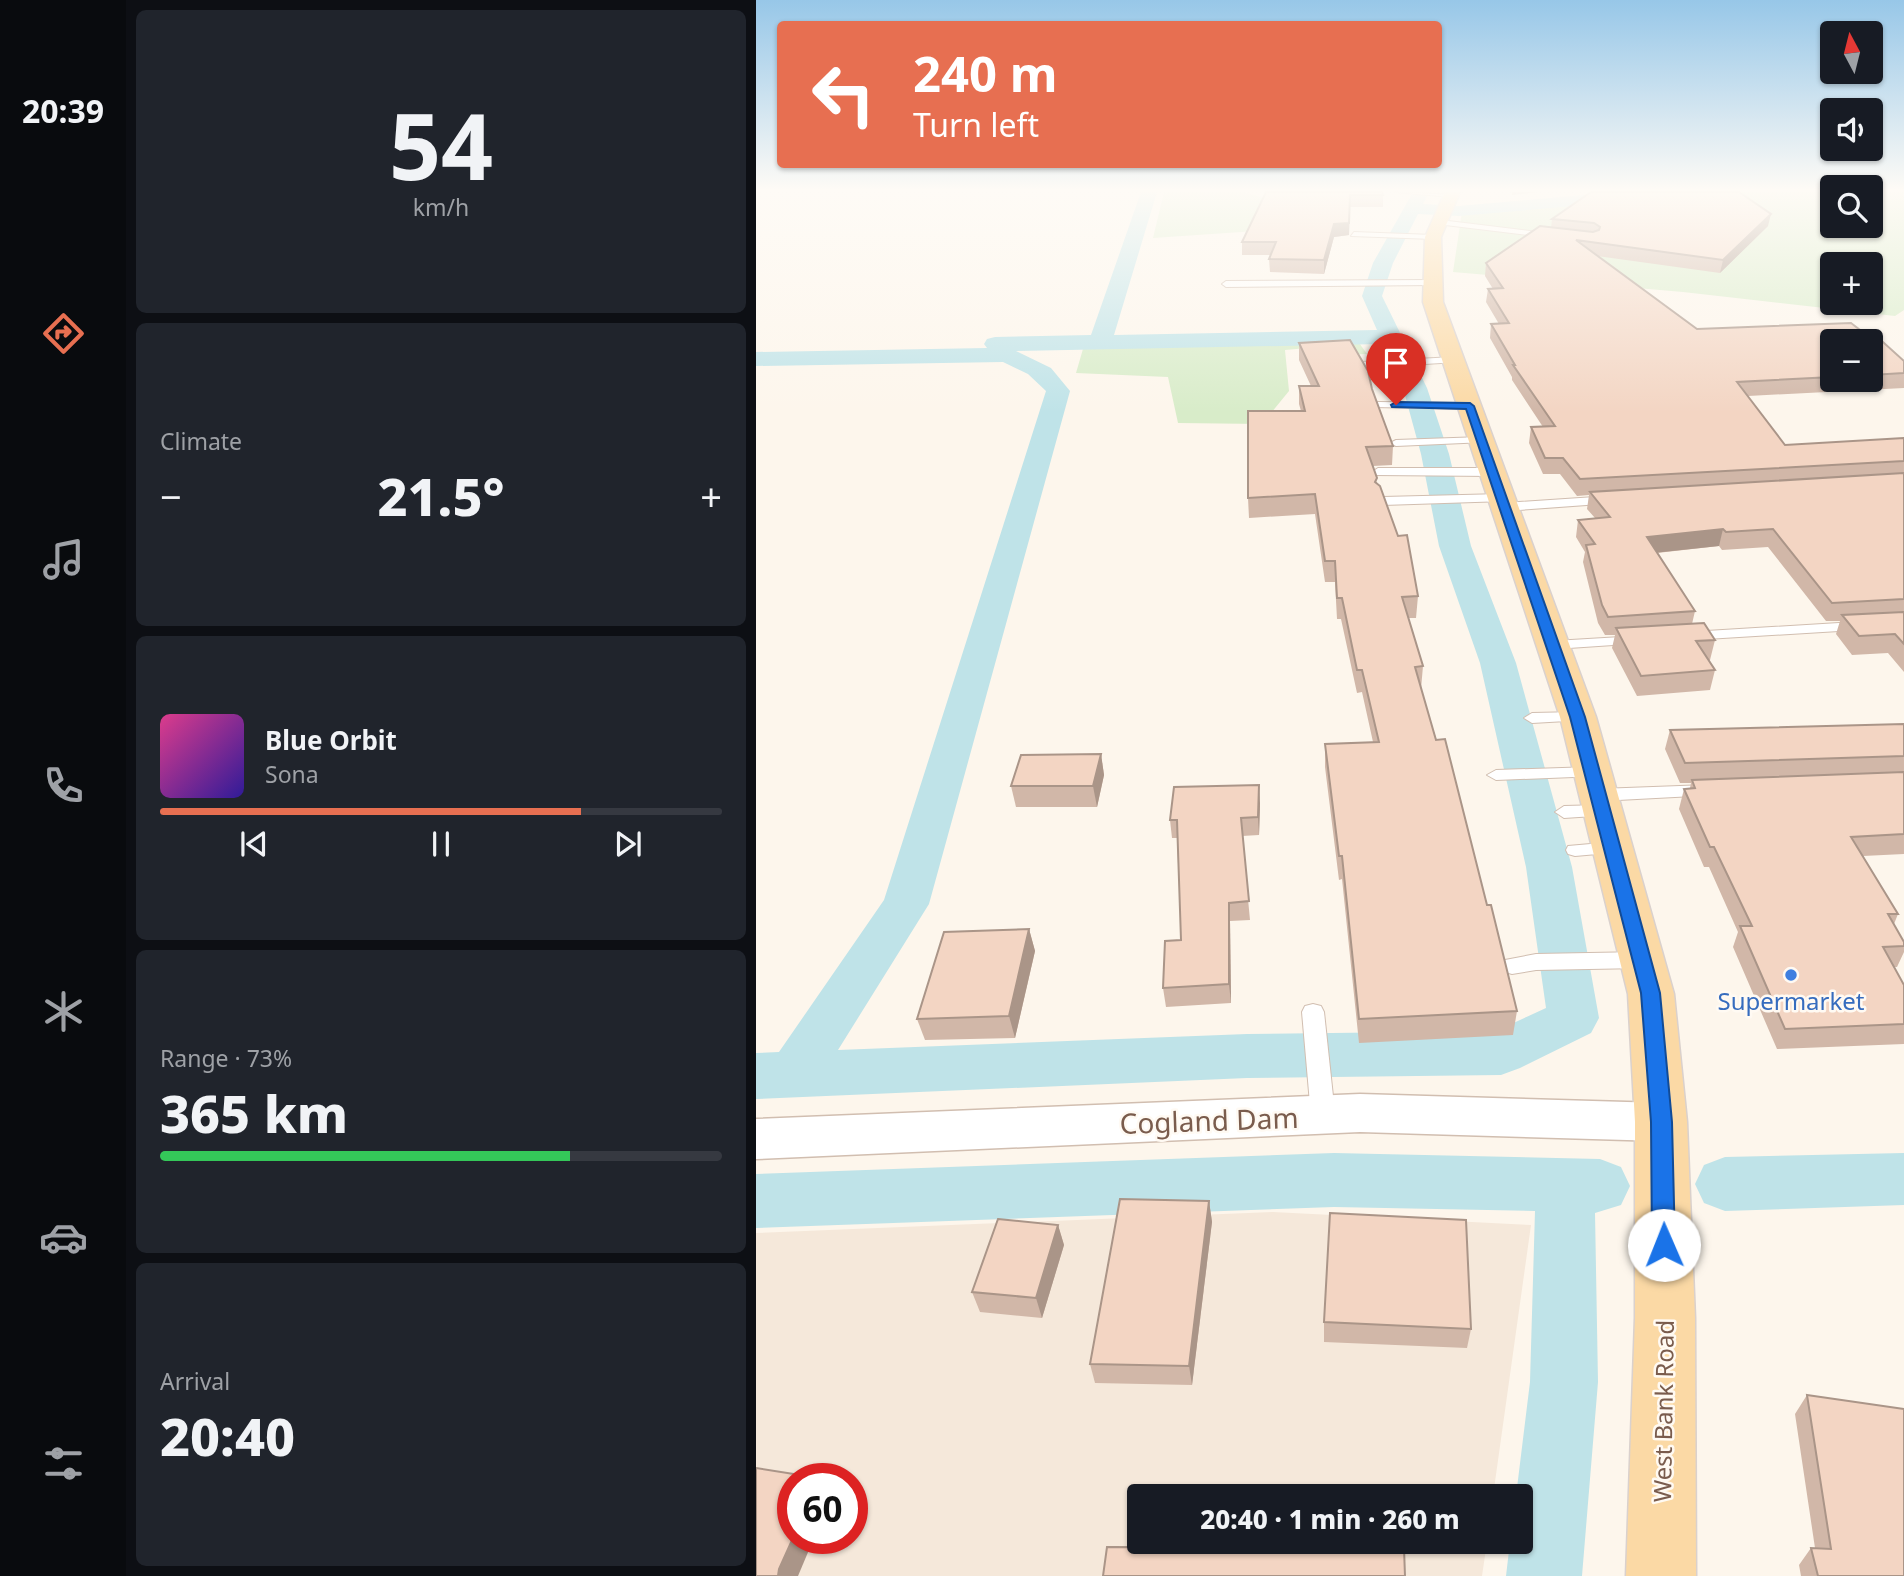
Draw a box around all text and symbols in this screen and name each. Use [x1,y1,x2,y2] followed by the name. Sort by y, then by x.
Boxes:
[1820,21,1883,84] north arrow
[1820,21,1883,392] map controls
[913,40,1058,106] text: 240 m
[798,49,889,140] icon: left
[389,83,493,207] text: 54
[22,89,104,132] text: 20:39
[1820,98,1883,161] button: sound
[913,103,1039,146] text: Turn left
[1820,175,1883,238] button: search
[413,191,469,223] text: km/h
[1820,252,1883,315] button: +
[39,309,88,358] icon: directions
[1820,329,1883,392] button: −
[1366,333,1426,405] pin
[1377,344,1415,382] icon: arrive
[160,425,242,457] text: Climate
[378,460,504,531] text: 21.5°
[160,470,182,522] text: −
[700,470,722,522] text: +
[39,535,88,584] icon: music
[265,722,397,758] text: Blue Orbit
[265,758,319,790] text: Sona
[39,761,88,810] icon: phone
[235,825,273,863] icon: previous
[422,825,460,863] icon: pause
[609,825,647,863] icon: next
[1783,967,1799,983] marker: Supermarket
[1717,984,1865,1017] place label: Supermarket
[39,987,88,1036] icon: climate
[160,1042,292,1074] text: Range · 73%
[160,1077,348,1148] text: 365 km
[1119,1098,1299,1142] street label: Cogland Dam
[1627,1208,1701,1282] position arrow
[39,1213,88,1262] icon: car
[1645,1320,1681,1502] street label: West Bank Road
[160,1365,230,1397] text: Arrival
[160,1400,295,1471] text: 20:40
[39,1439,88,1488] icon: filters
[777,1463,868,1554] speed limit sign: 60
[1200,1501,1460,1537] text: 20:40 · 1 min · 260 m

